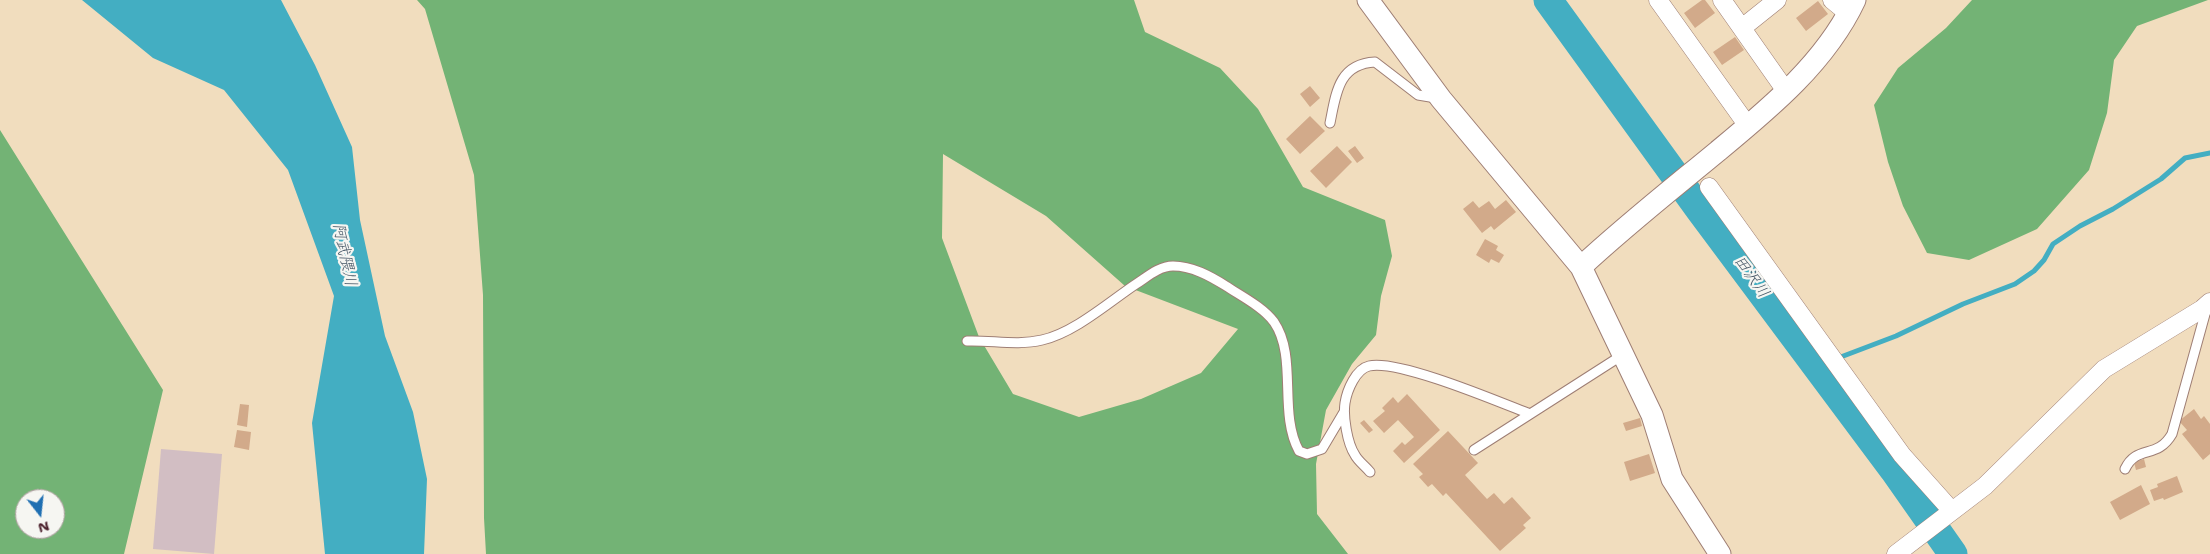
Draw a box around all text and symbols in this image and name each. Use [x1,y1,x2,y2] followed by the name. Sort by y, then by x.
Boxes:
[328,222,360,288] water label: 阿武隈川
[1729,252,1773,302] water label: 田沢川
[15,489,65,539] north arrow
[36,517,52,538] text: N

